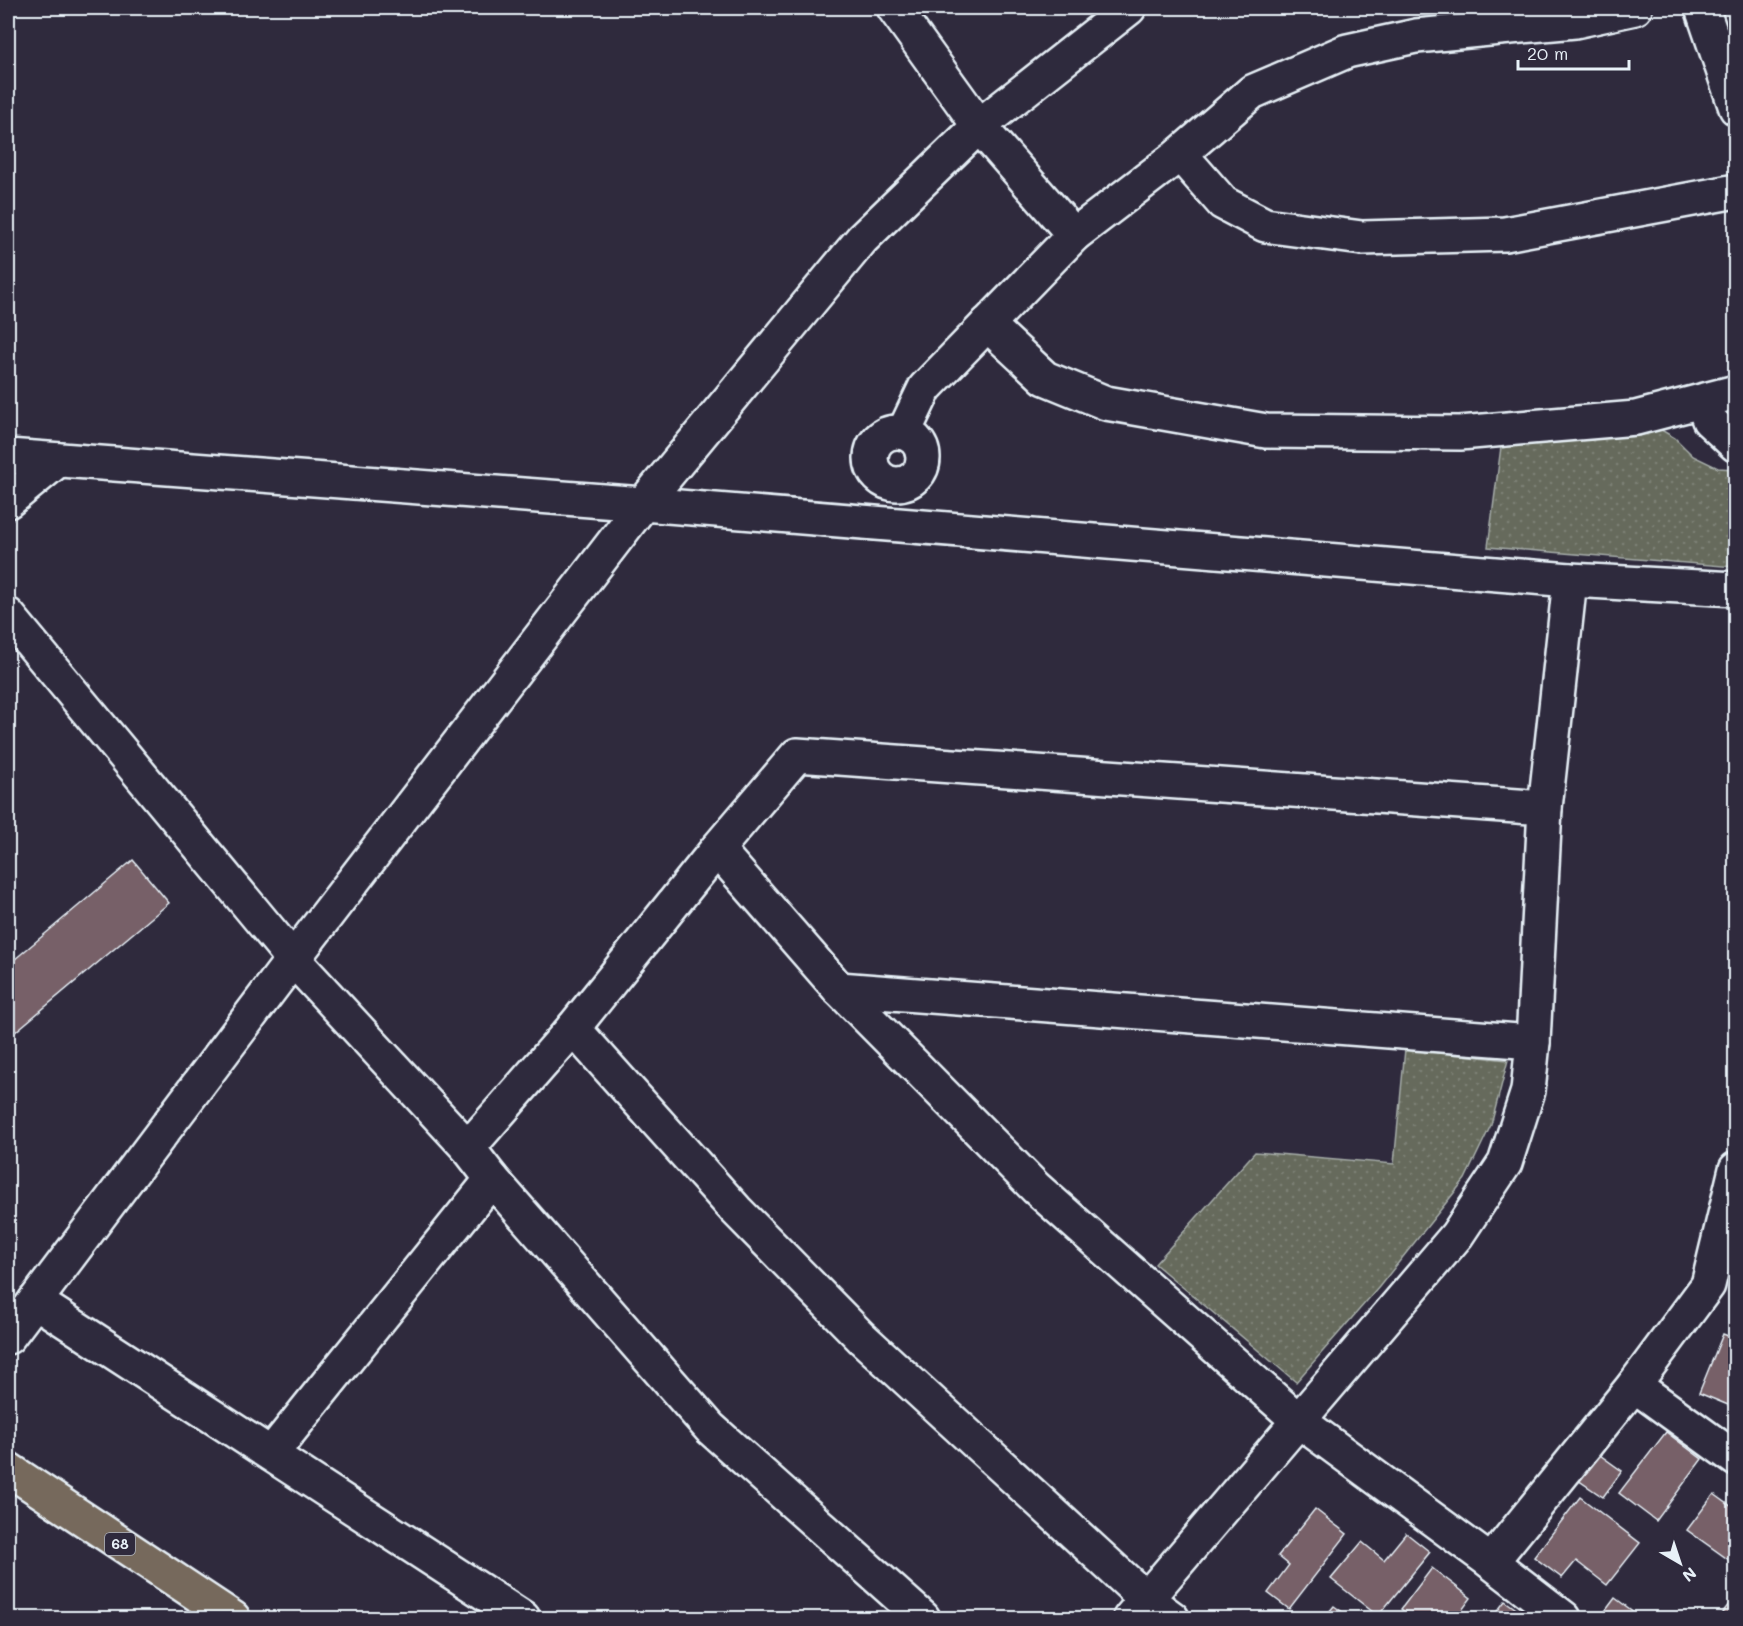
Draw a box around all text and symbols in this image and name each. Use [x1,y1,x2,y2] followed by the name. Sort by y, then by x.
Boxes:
[1518,33,1629,71] scale bar
[1527,41,1568,65] text: 20 m
[105,1533,135,1555] road number: 68
[1650,1533,1710,1593] north arrow
[1678,1563,1701,1587] text: N

